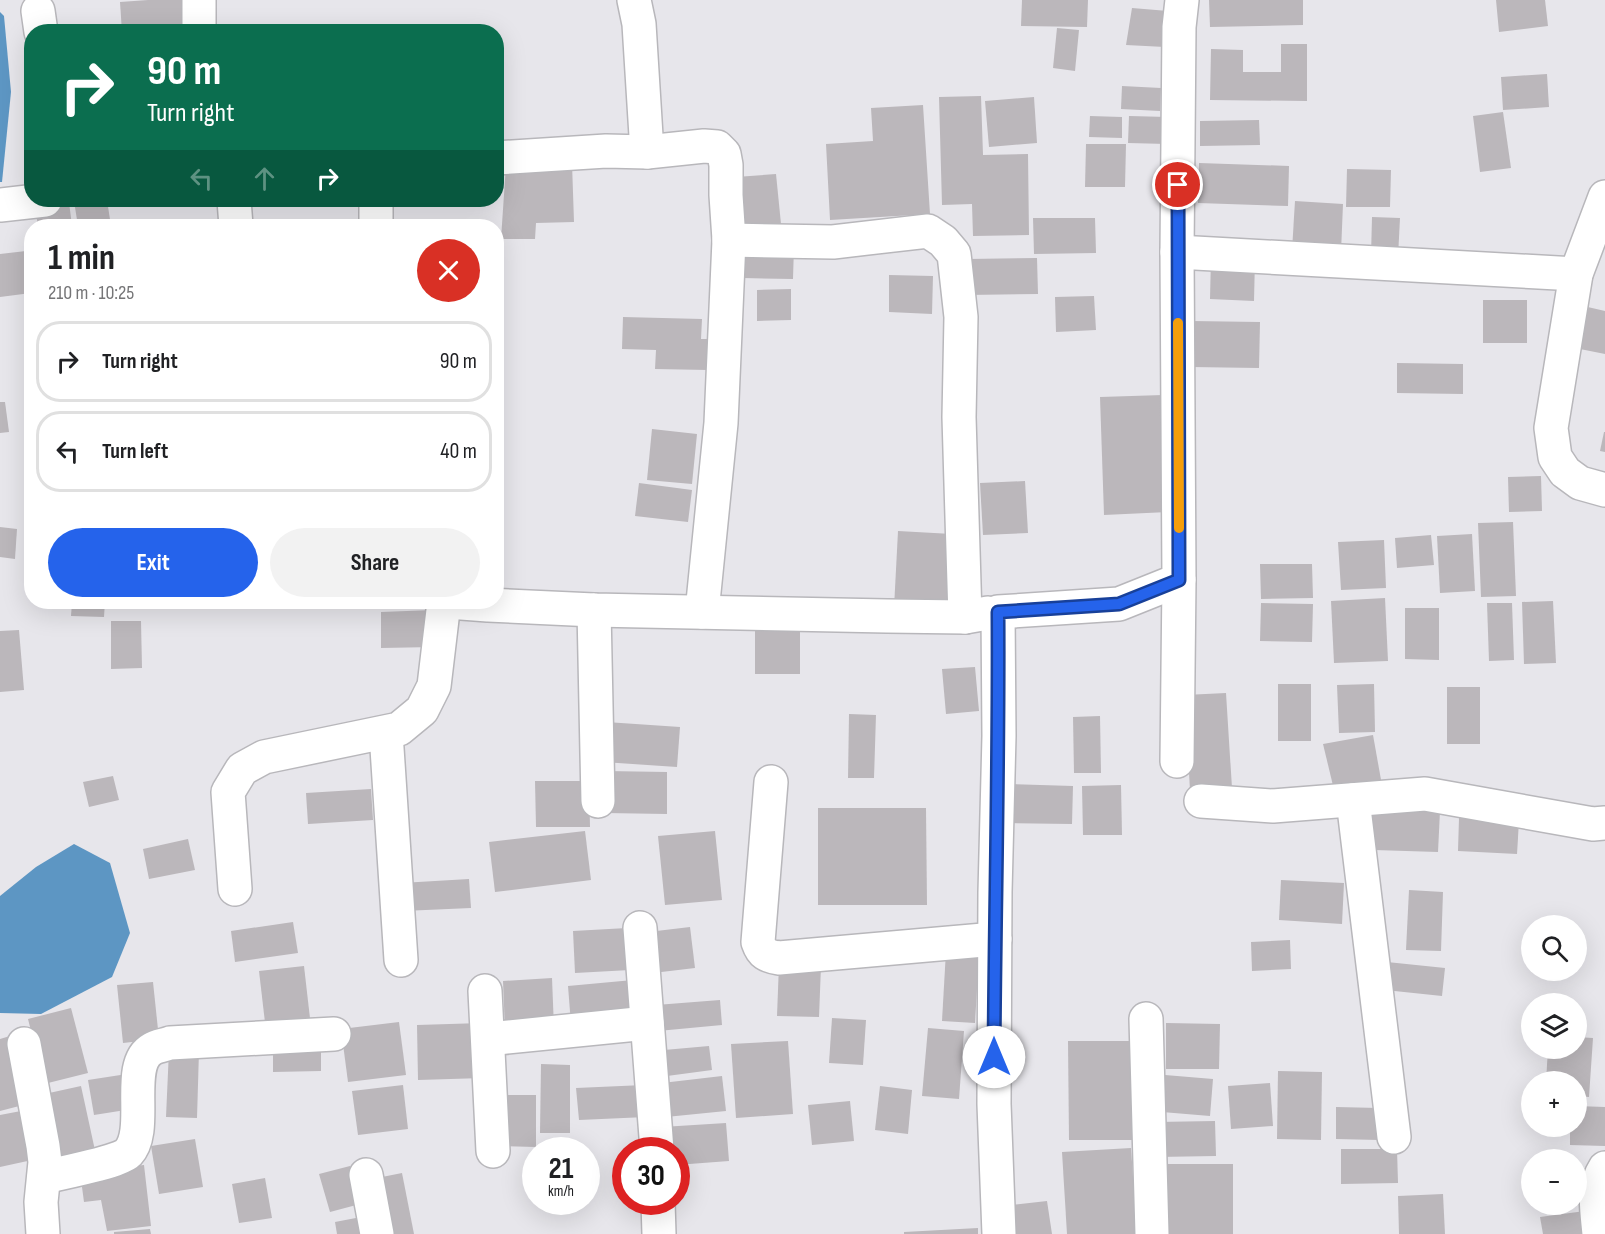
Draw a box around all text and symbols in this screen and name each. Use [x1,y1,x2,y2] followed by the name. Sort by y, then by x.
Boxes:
[147,46,221,97] text: 90 m
[48,48,126,126] icon: right
[147,97,234,129] text: Turn right
[1152,159,1203,210] pin
[185,162,218,195] icon: left
[248,162,281,195] icon: ahead
[311,162,344,195] icon: right
[1161,168,1194,201] icon: arrive
[48,237,115,280] text: 1 min
[417,239,480,302] button: close
[48,281,134,305] text: 210 m · 10:25
[51,345,84,378] icon: right
[102,348,178,375] text: Turn right
[440,348,477,375] text: 90 m
[51,435,84,468] icon: left
[102,438,168,465] text: Turn left
[440,438,477,465] text: 40 m
[48,528,258,597] button: Exit
[270,528,480,597] button: Share
[1521,915,1587,1215] map controls
[1521,915,1587,981] button: search
[1521,993,1587,1059] button: layers
[962,1025,1026,1089] position arrow
[1521,1071,1587,1137] button: +
[612,1137,690,1215] speed limit sign: 30
[1521,1149,1587,1215] button: −
[549,1151,573,1187] text: 21
[548,1182,574,1201] text: km/h

